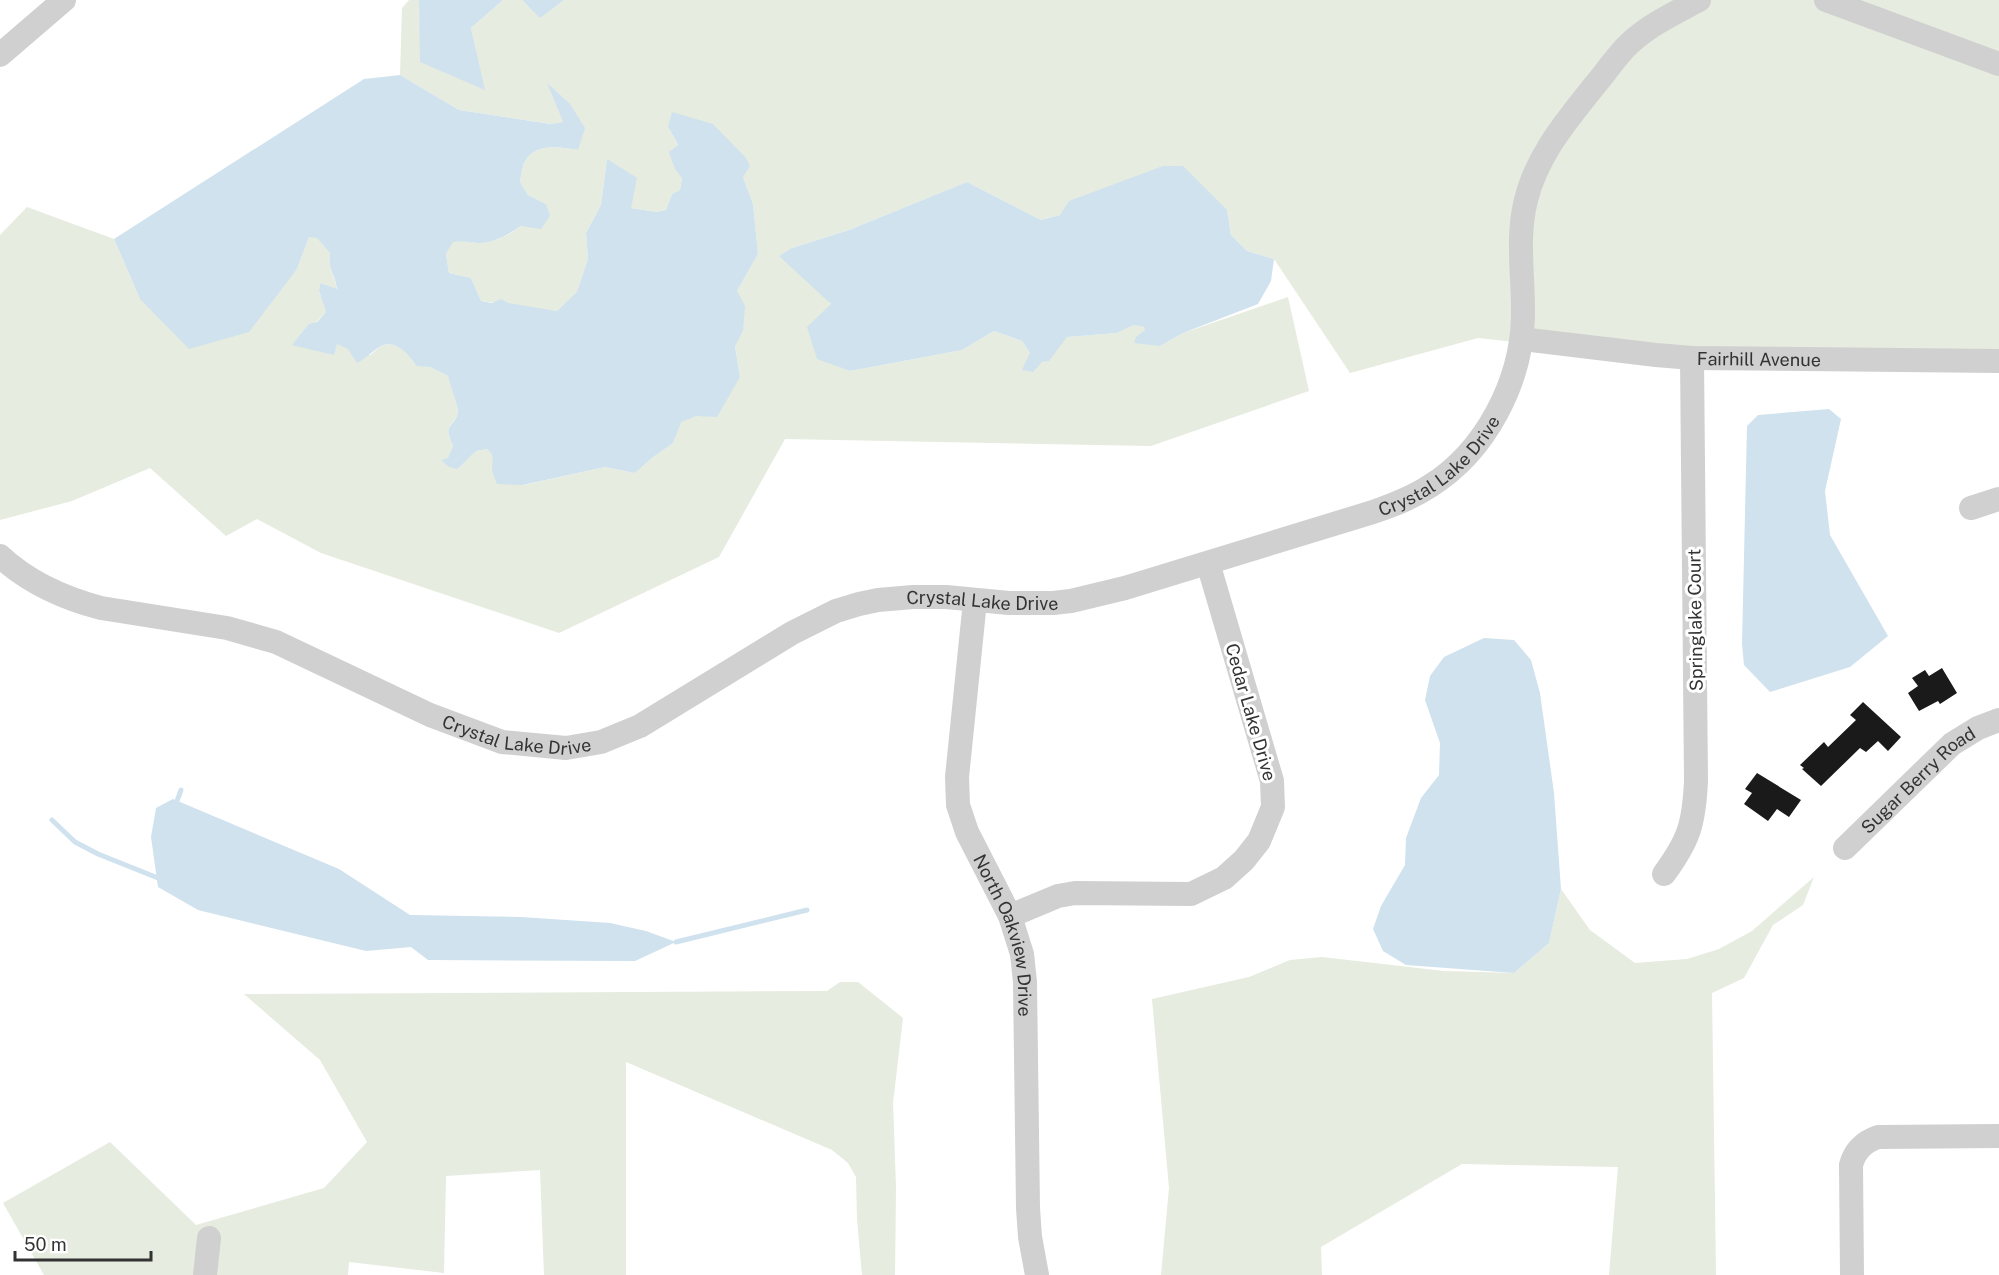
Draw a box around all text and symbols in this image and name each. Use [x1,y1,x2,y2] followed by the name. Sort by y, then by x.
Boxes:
[1697,348,1821,370] street label: Fairhill Avenue
[1375,412,1504,520] street label: Crystal Lake Drive
[1683,549,1707,691] street label: Springlake Court
[905,586,1059,614] street label: Crystal Lake Drive
[1221,641,1281,783] street label: Cedar Lake Drive
[440,710,593,759] street label: Crystal Lake Drive
[1856,722,1979,837] street label: Sugar Berry Road
[970,851,1036,1017] street label: North Oakview Drive
[15,1224,152,1262] scale bar
[24,1234,67,1255] text: 50 m

